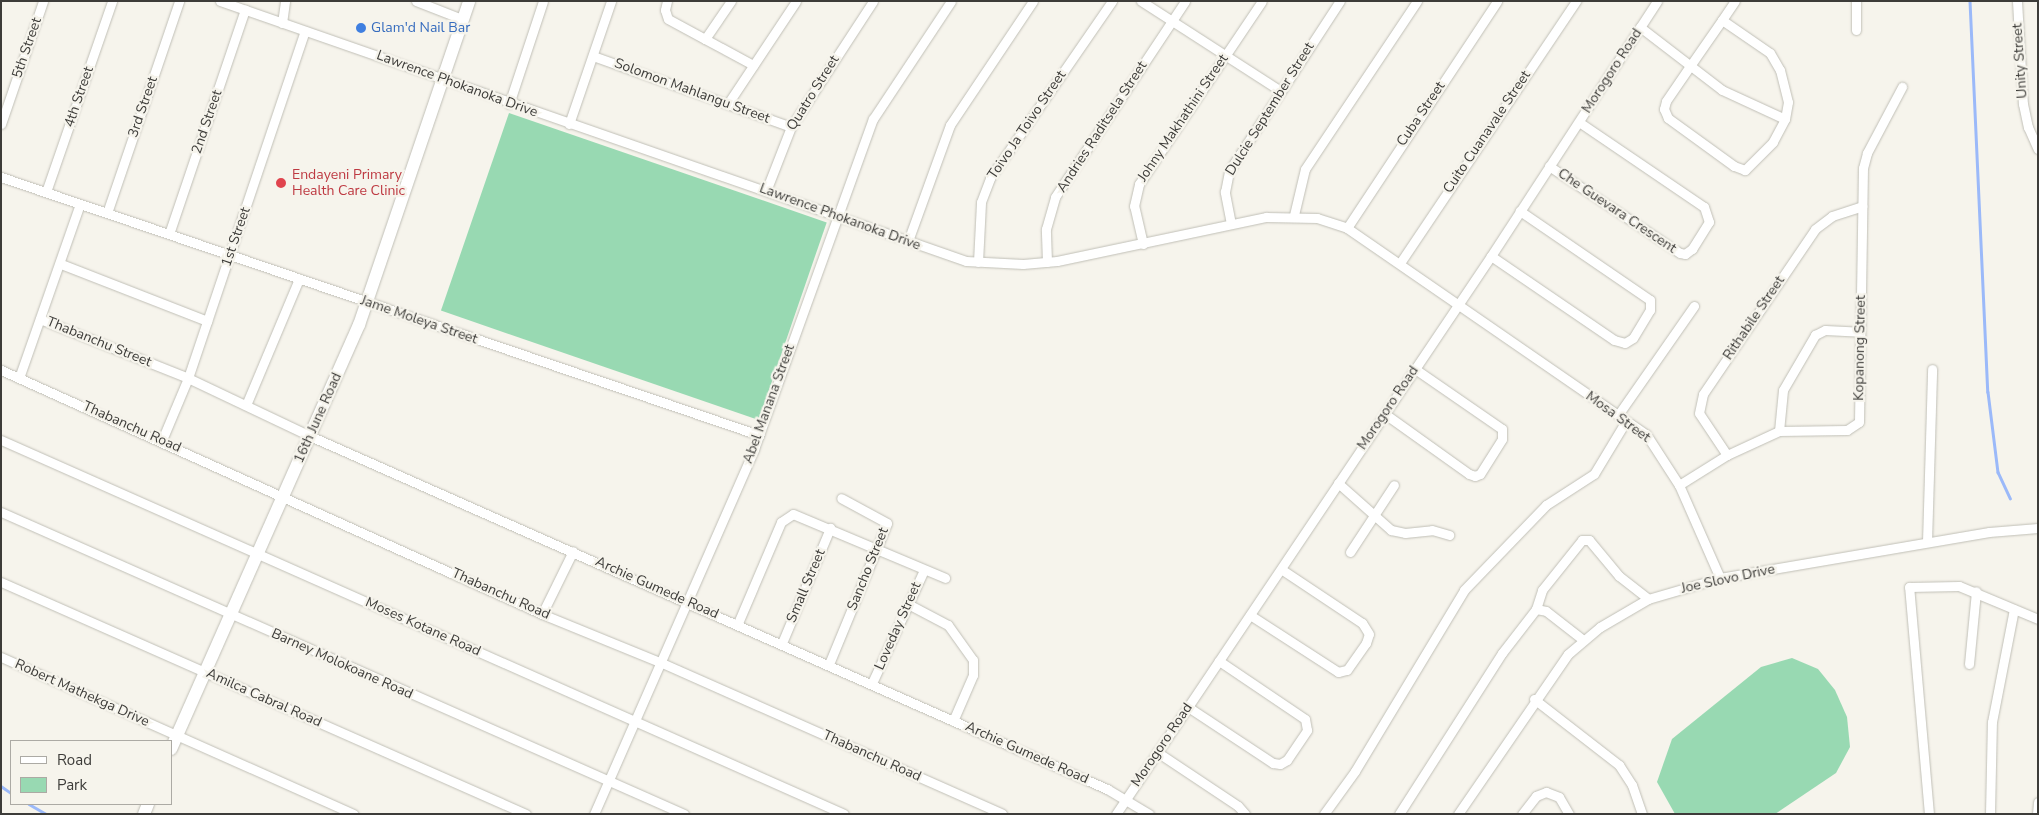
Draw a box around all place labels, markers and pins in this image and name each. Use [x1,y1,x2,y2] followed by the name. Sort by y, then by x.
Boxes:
[371,20,470,36] place label: Glam'd Nail Bar
[355,22,367,34] marker: Glam'd Nail Bar
[292,167,405,200] place label: Endayeni Primary Health Care Clinic
[274,176,288,190] marker: Endayeni Primary Health Care Clinic

